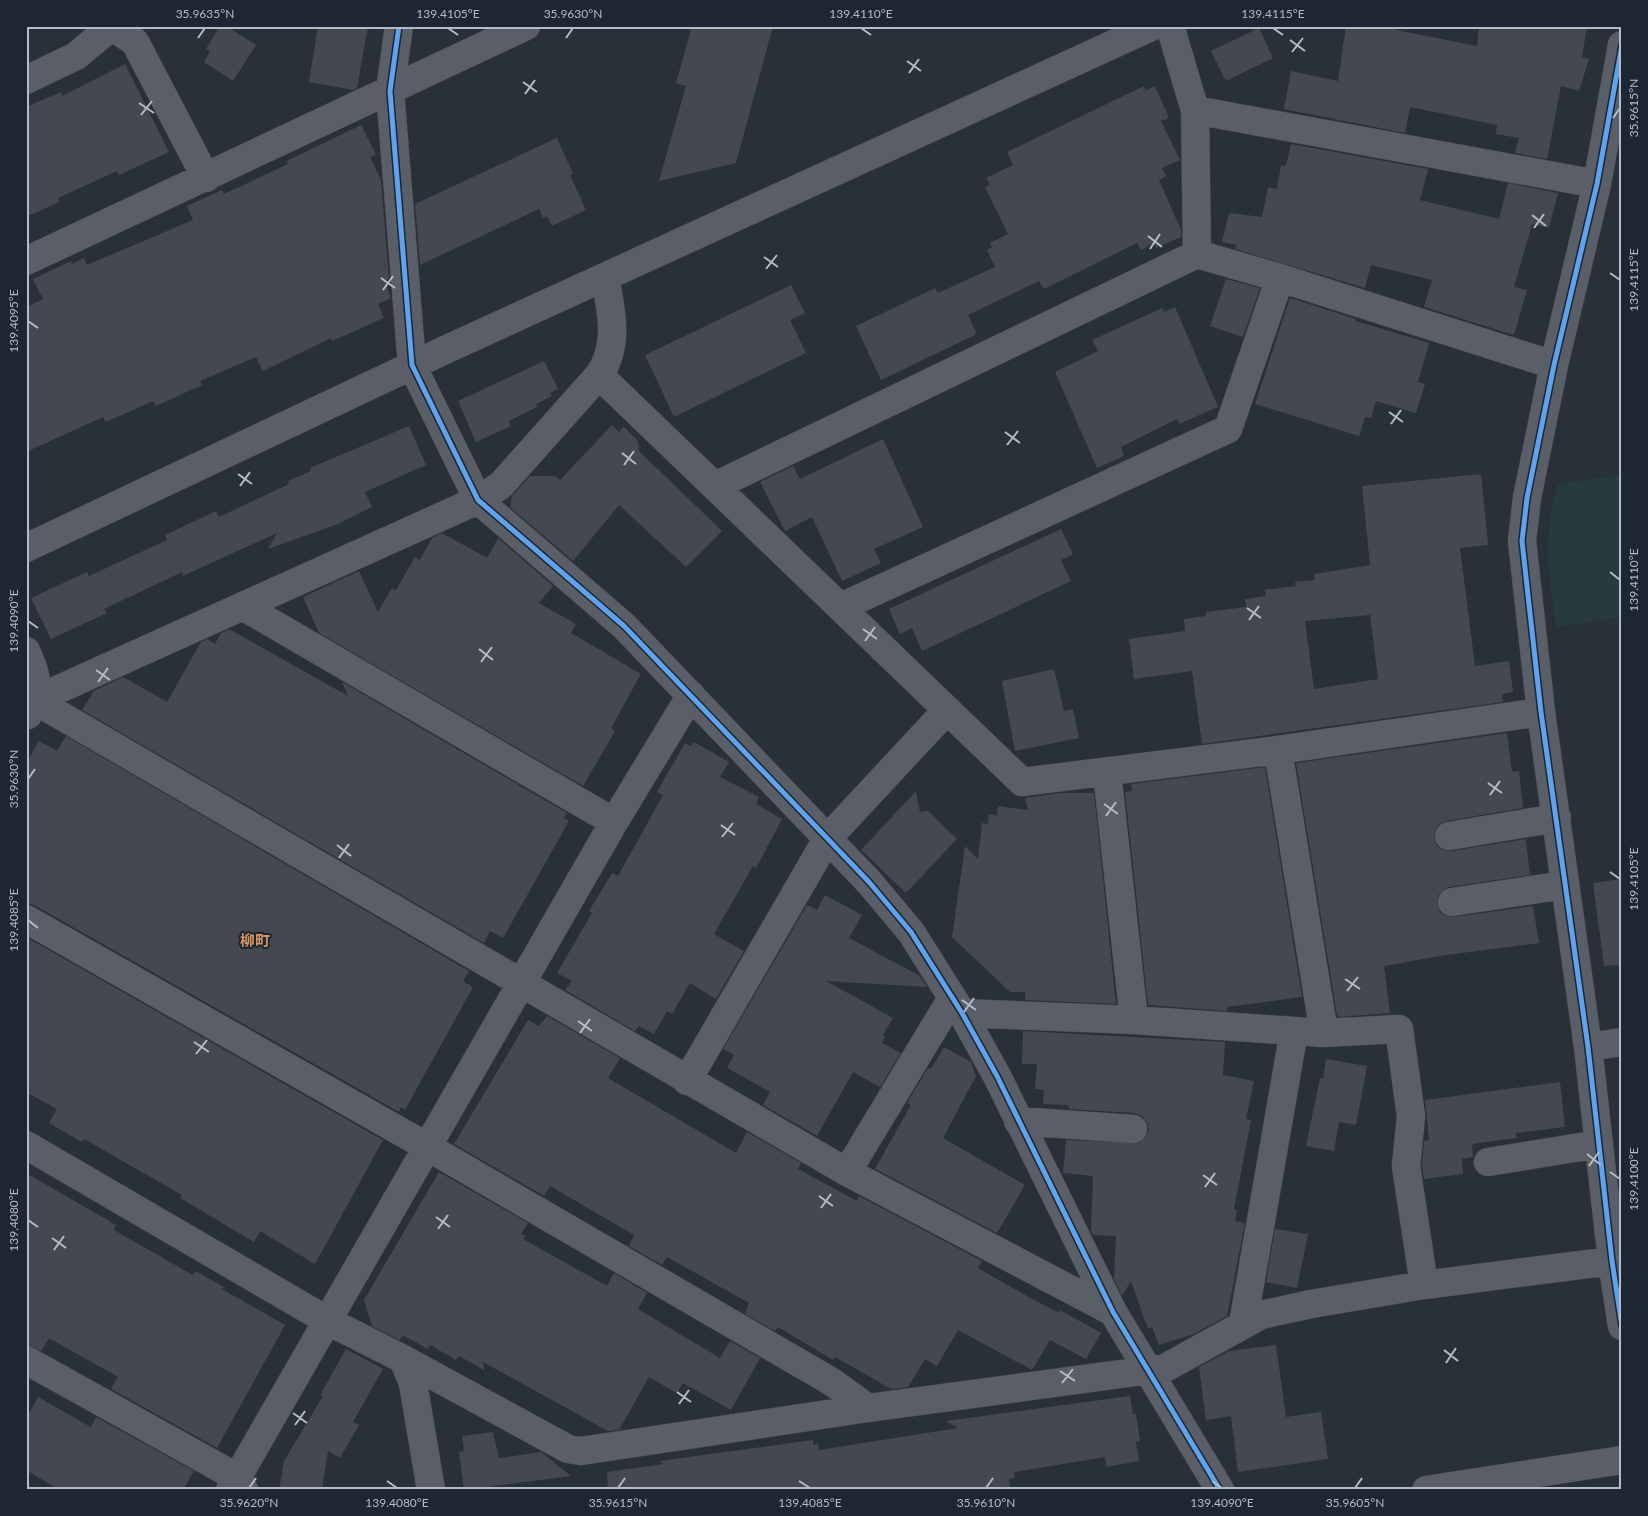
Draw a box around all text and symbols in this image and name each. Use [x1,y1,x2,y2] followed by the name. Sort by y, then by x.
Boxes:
[176,6,234,21] text: 35.9635°N
[416,6,480,21] text: 139.4105°E
[544,6,602,21] text: 35.9630°N
[829,6,893,21] text: 139.4110°E
[1241,6,1305,21] text: 139.4115°E
[1626,79,1641,137] text: 35.9615°N
[1626,248,1641,312] text: 139.4115°E
[6,289,21,353] text: 139.4095°E
[1626,548,1641,612] text: 139.4110°E
[6,589,21,653] text: 139.4090°E
[6,750,21,808] text: 35.9630°N
[1626,847,1641,911] text: 139.4105°E
[6,888,21,952] text: 139.4085°E
[240,931,270,949] district label: 柳町
[1626,1147,1641,1211] text: 139.4100°E
[6,1188,21,1252] text: 139.4080°E
[220,1495,278,1510] text: 35.9620°N
[365,1495,429,1510] text: 139.4080°E
[589,1495,647,1510] text: 35.9615°N
[778,1495,842,1510] text: 139.4085°E
[957,1495,1015,1510] text: 35.9610°N
[1190,1495,1254,1510] text: 139.4090°E
[1326,1495,1384,1510] text: 35.9605°N

